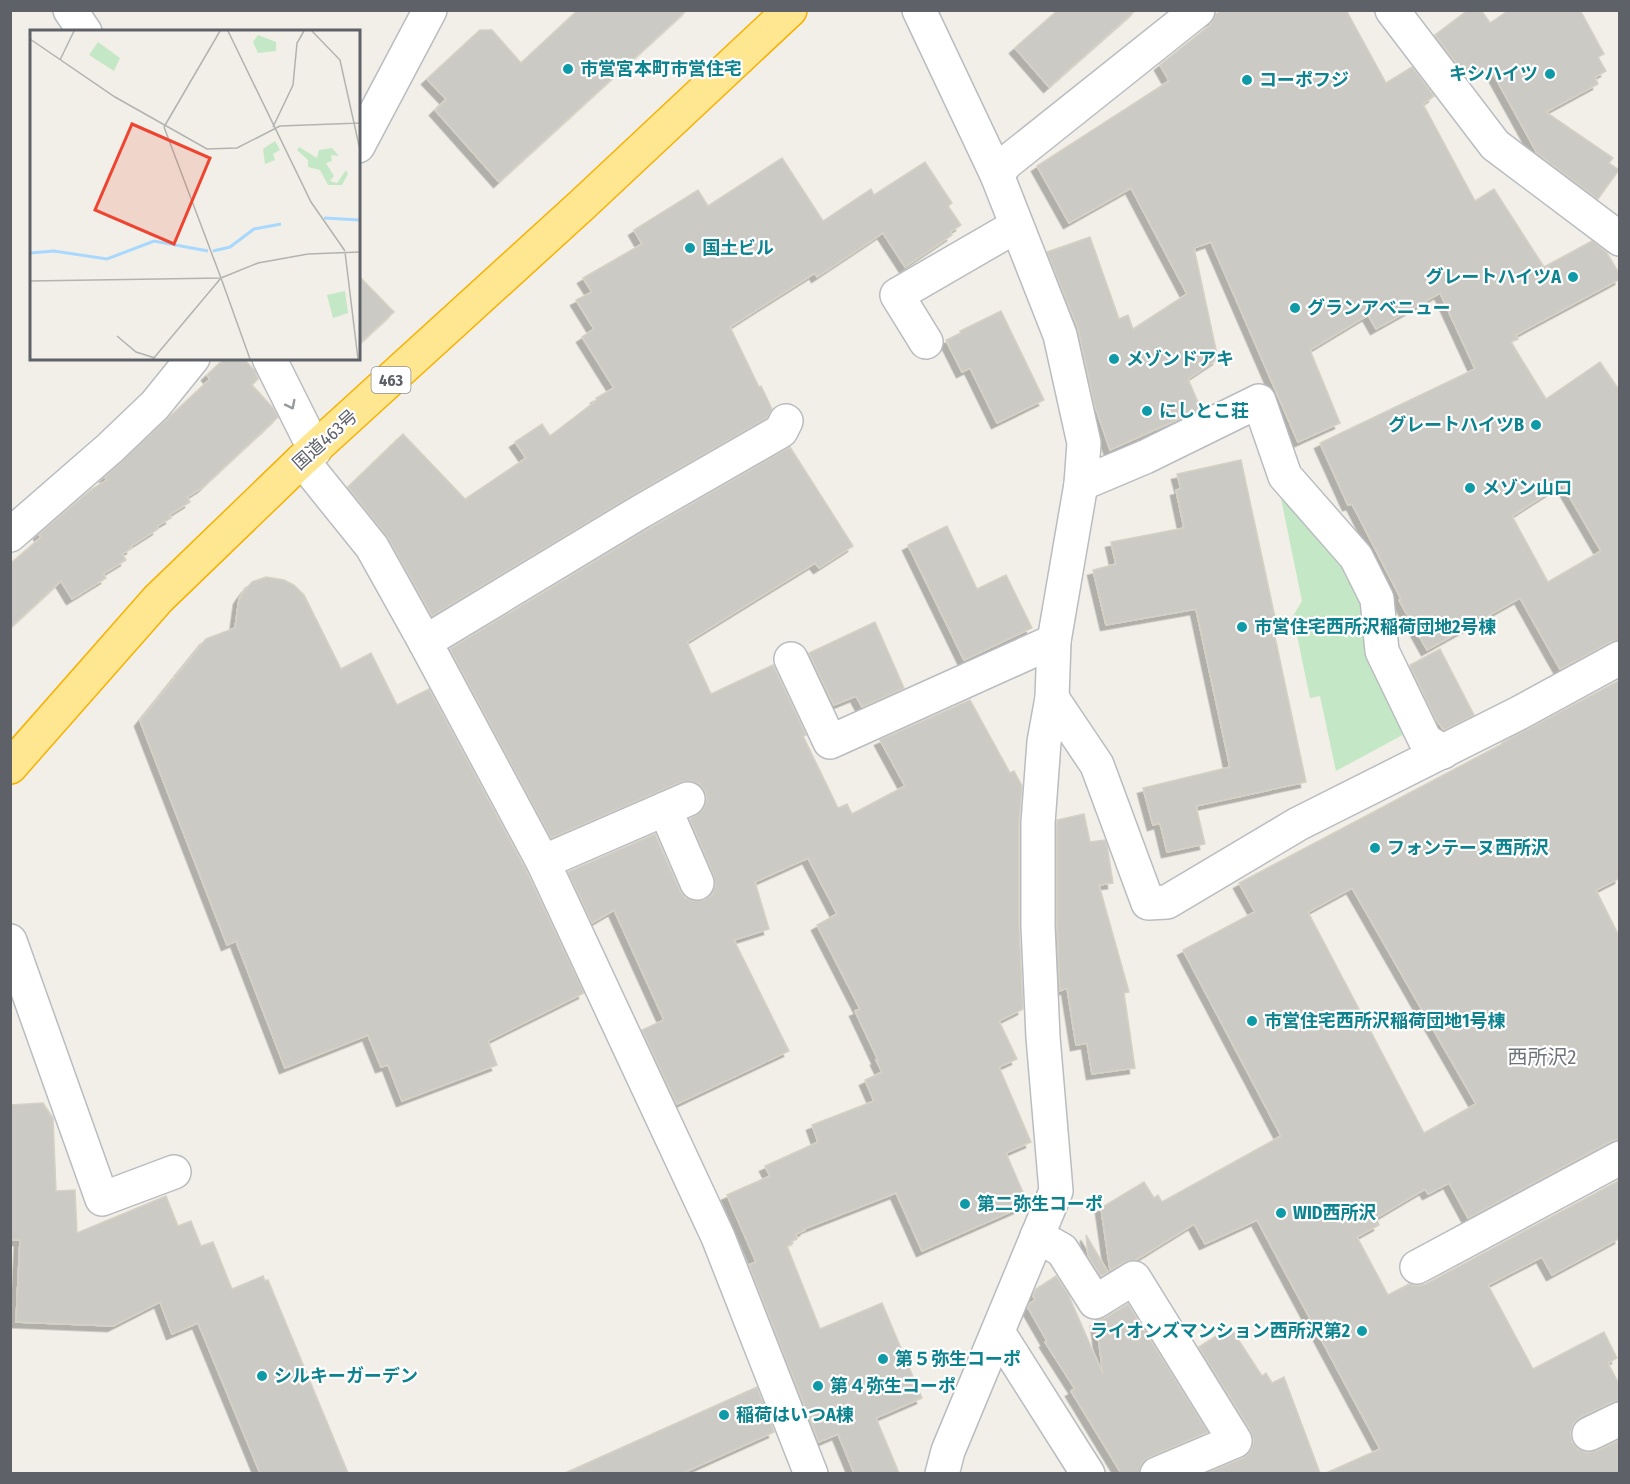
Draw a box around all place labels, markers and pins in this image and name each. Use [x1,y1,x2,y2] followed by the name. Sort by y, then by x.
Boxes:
[580,58,742,80] place label: 市営宮本町市営住宅
[561,62,575,76] marker: 市営宮本町市営住宅
[1449,63,1538,85] place label: キシハイツ
[1543,67,1557,81] marker: キシハイツ
[1259,69,1349,91] place label: コーポフジ
[1240,73,1254,87] marker: コーポフジ
[702,237,774,259] place label: 国土ビル
[683,241,697,255] marker: 国土ビル
[1426,266,1561,288] place label: グレートハイツA
[1566,270,1580,284] marker: グレートハイツA
[1307,297,1451,319] place label: グランアベニュー
[1288,301,1302,315] marker: グランアベニュー
[1126,348,1234,370] place label: メゾンドアキ
[1107,352,1121,366] marker: メゾンドアキ
[1159,400,1249,422] place label: にしとこ荘
[1140,404,1154,418] marker: にしとこ荘
[1388,414,1524,436] place label: グレートハイツB
[1529,418,1543,432] marker: グレートハイツB
[1482,477,1572,499] place label: メゾン山口
[1463,481,1477,495] marker: メゾン山口
[1254,616,1496,638] place label: 市営住宅西所沢稲荷団地2号棟
[1235,620,1249,634] marker: 市営住宅西所沢稲荷団地2号棟
[1387,837,1549,859] place label: フォンテーヌ西所沢
[1368,841,1382,855] marker: フォンテーヌ西所沢
[1264,1010,1506,1032] place label: 市営住宅西所沢稲荷団地1号棟
[1245,1014,1259,1028] marker: 市営住宅西所沢稲荷団地1号棟
[977,1193,1103,1215] place label: 第二弥生コーポ
[958,1197,972,1211] marker: 第二弥生コーポ
[1293,1202,1376,1224] place label: WID西所沢
[1274,1206,1288,1220] marker: WID西所沢
[1090,1320,1350,1342] place label: ライオンズマンション西所沢第2
[1355,1324,1369,1338] marker: ライオンズマンション西所沢第2
[895,1348,1021,1370] place label: 第５弥生コーポ
[876,1352,890,1366] marker: 第５弥生コーポ
[274,1365,418,1387] place label: シルキーガーデン
[255,1369,269,1383] marker: シルキーガーデン
[830,1375,956,1397] place label: 第４弥生コーポ
[811,1379,825,1393] marker: 第４弥生コーポ
[736,1404,854,1426] place label: 稲荷はいつA棟
[717,1408,731,1422] marker: 稲荷はいつA棟

